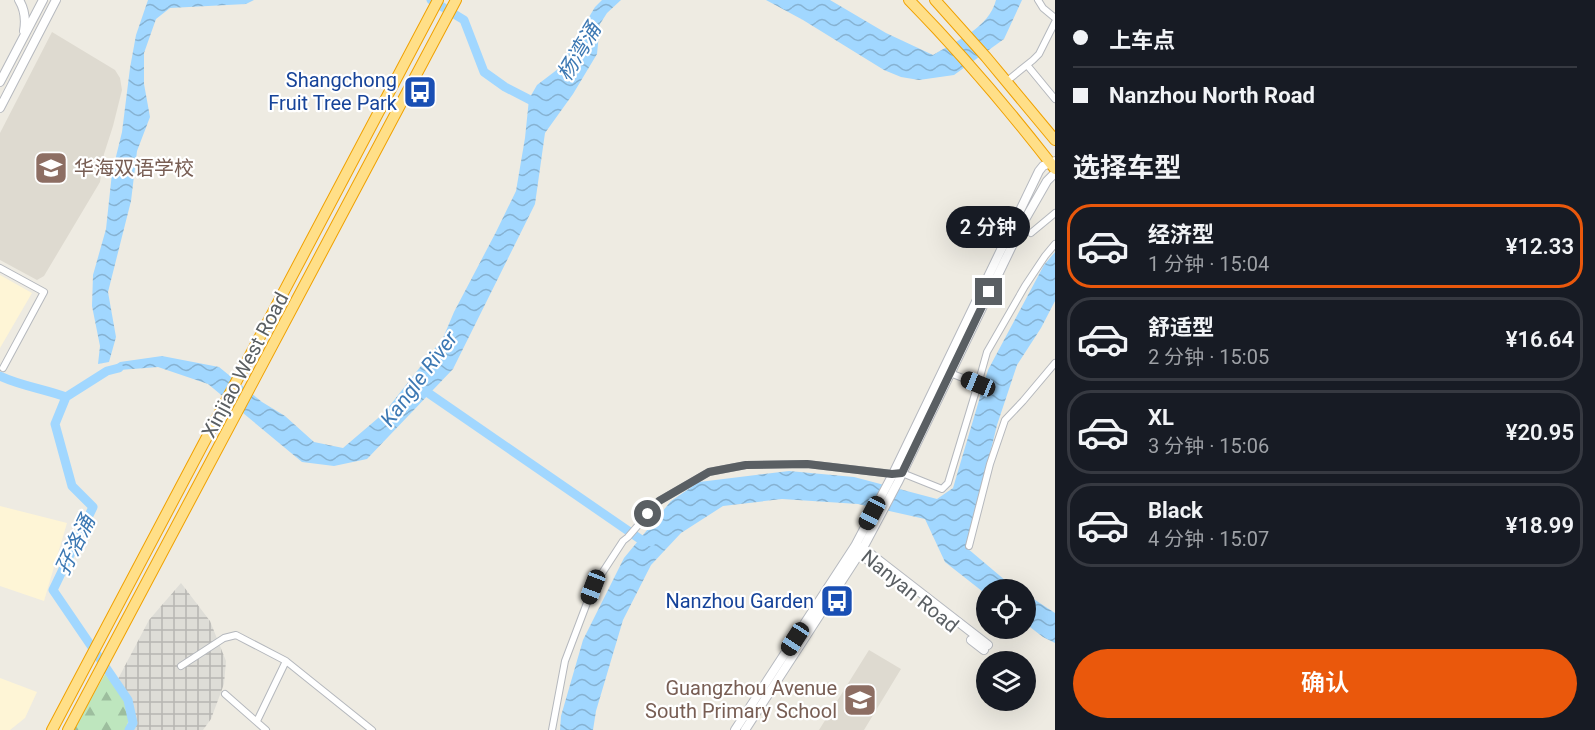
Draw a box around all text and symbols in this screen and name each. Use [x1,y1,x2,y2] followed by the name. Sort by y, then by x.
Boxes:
[552,17,607,85] water label: 杨湾涌
[1109,28,1175,53] text: 上车点
[268,68,398,115] place label: Shangchong Fruit Tree Park
[402,74,438,110] bus stop icon: Shangchong Fruit Tree Park
[1109,83,1315,108] text: Nanzhou North Road
[33,150,69,186] school or university icon: 华海双语学校
[1073,152,1181,184] text: 选择车型
[74,156,194,180] place label: 华海双语学校
[947,205,1031,247] callout: 2 分钟
[960,215,1016,239] text: 2 分钟
[1076,219,1130,273] icon: car
[1148,222,1214,247] text: 经济型
[1506,234,1574,259] text: ¥12.33
[1148,252,1269,276] text: 1 分钟 · 15:04
[975,278,1002,305] route end
[197,288,293,442] street label: Xinjiao West Road
[1076,312,1130,366] icon: car
[1148,315,1214,340] text: 舒适型
[376,326,463,431] water label: Kangle River
[1506,327,1574,352] text: ¥16.64
[1148,345,1269,369] text: 2 分钟 · 15:05
[958,369,998,399] car
[1076,405,1130,459] icon: car
[1148,405,1174,430] text: XL
[1506,420,1574,445] text: ¥20.95
[1148,434,1269,458] text: 3 分钟 · 15:06
[856,493,888,533] car
[1076,498,1130,552] icon: car
[1148,498,1203,523] text: Black
[634,500,661,527] route start
[50,510,100,579] water label: 孖洛涌
[1506,513,1574,538] text: ¥18.99
[1148,527,1269,551] text: 4 分钟 · 15:07
[856,544,964,638] street label: Nanyan Road
[578,567,608,607] car
[976,579,1036,711] map controls
[976,579,1036,639] button: locate
[819,583,855,619] bus stop icon: Nanzhou Garden
[665,589,814,613] place label: Nanzhou Garden
[778,619,812,659] car
[1073,649,1577,718] button: 确认
[976,651,1036,711] button: layers
[645,676,837,723] place label: Guangzhou Avenue South Primary School
[842,682,878,718] school or university icon: Guangzhou Avenue South Primary School

